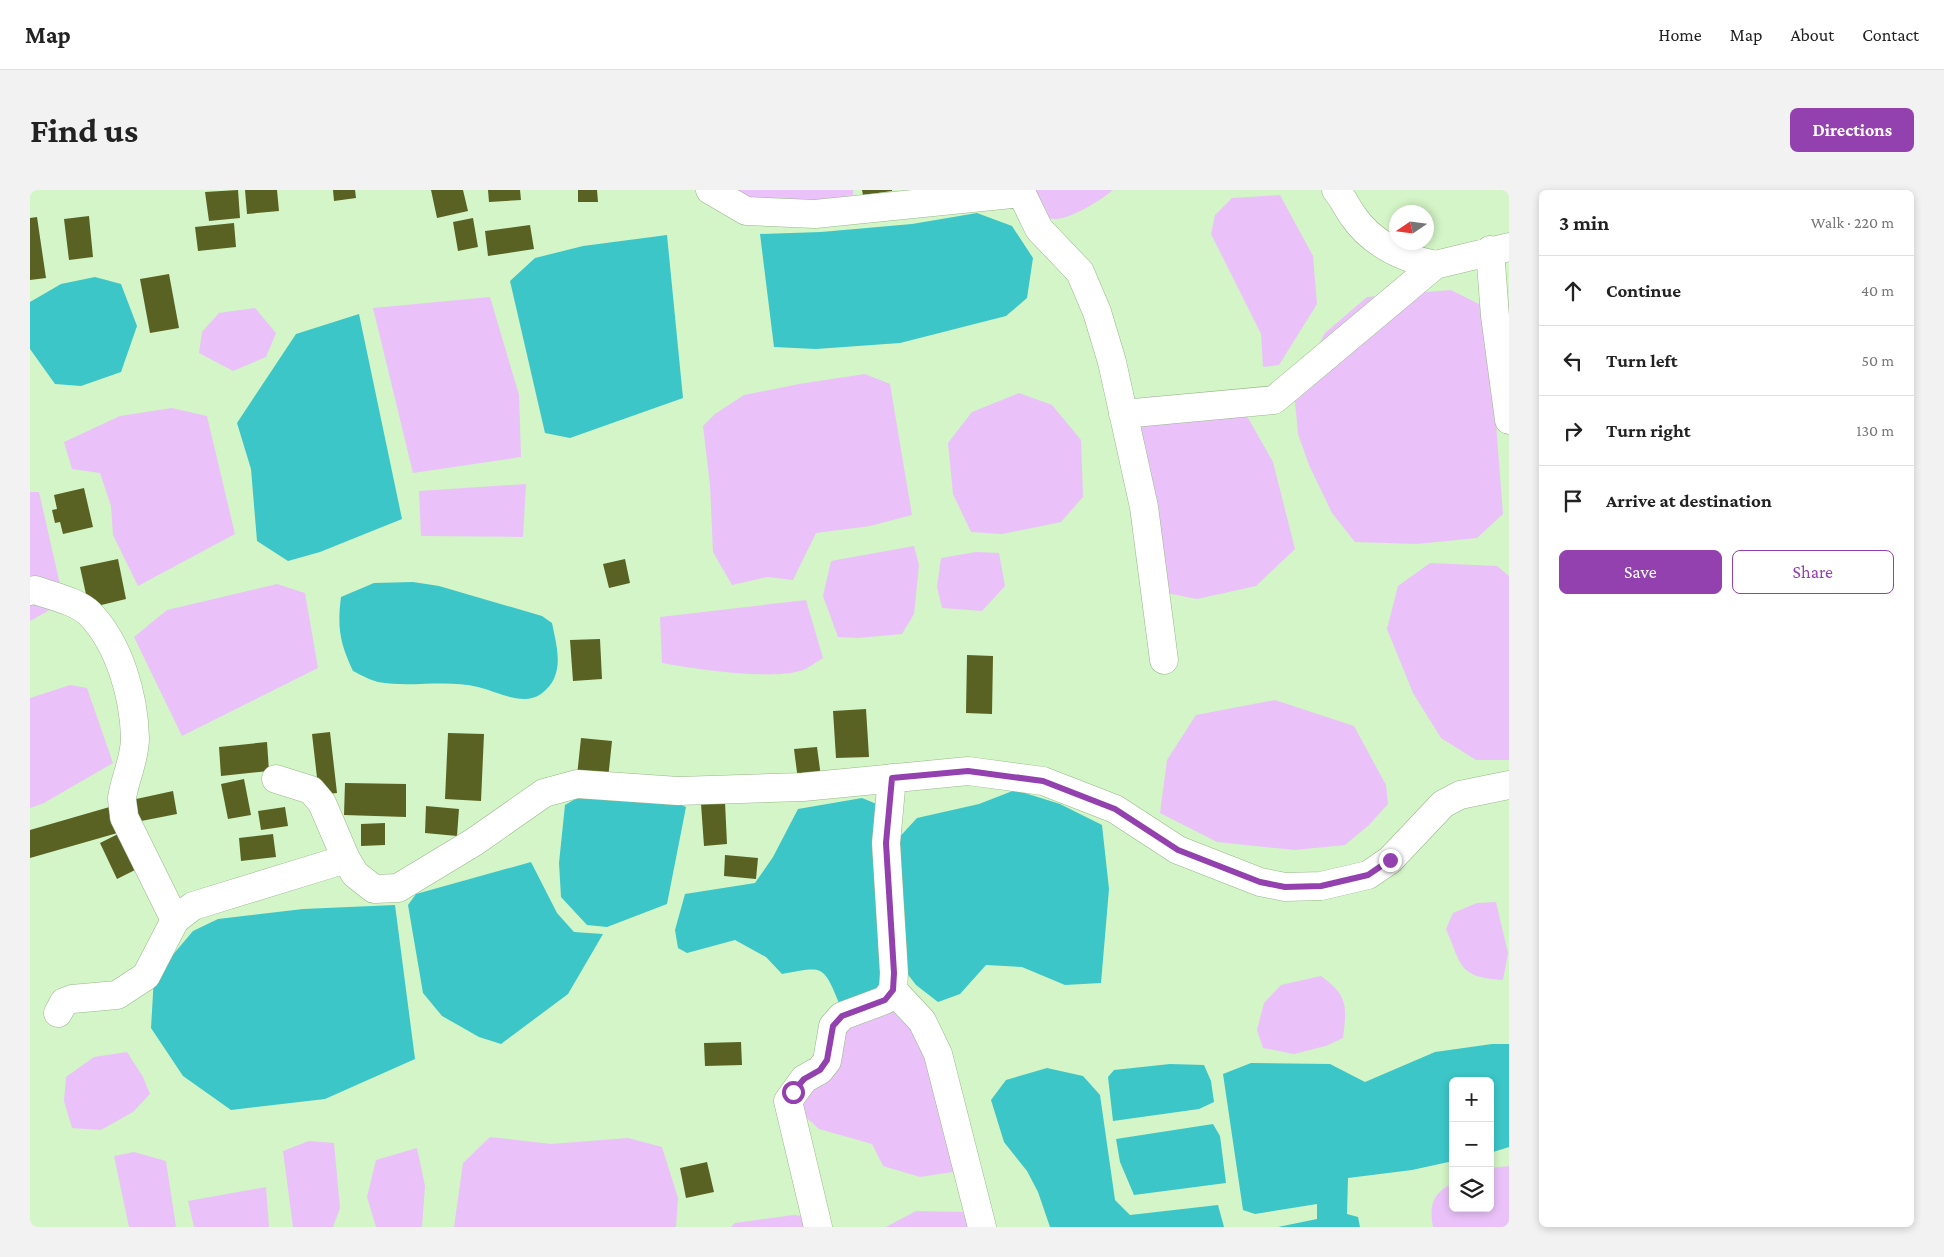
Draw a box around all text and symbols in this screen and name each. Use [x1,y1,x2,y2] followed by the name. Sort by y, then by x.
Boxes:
[25,21,71,48] text: Map
[1659,25,1702,45] text: Home
[1730,25,1762,45] text: Map
[1790,25,1834,45] text: About
[1862,25,1919,45] text: Contact
[1790,108,1914,152] button: Directions
[30,111,138,150] text: Find us
[1389,205,1434,250] north arrow
[1559,211,1609,235] text: 3 min
[1811,214,1894,231] text: Walk · 220 m
[1559,277,1587,305] icon: ahead
[1606,280,1681,301] text: Continue
[1861,282,1894,299] text: 40 m
[1559,347,1587,375] icon: left
[1606,350,1678,371] text: Turn left
[1862,352,1894,369] text: 50 m
[1559,417,1587,445] icon: right
[1606,420,1691,441] text: Turn right
[1856,422,1894,439] text: 130 m
[1559,487,1587,515] icon: arrive
[1606,490,1772,511] text: Arrive at destination
[1559,550,1722,594] button: Save
[1732,550,1894,594] button: Share
[1379,849,1402,872] route end
[1449,1077,1494,1212] map controls
[1449,1077,1494,1122] button: +
[782,1081,805,1104] route start
[1449,1122,1494,1167] button: −
[1449,1167,1494,1212] button: layers

